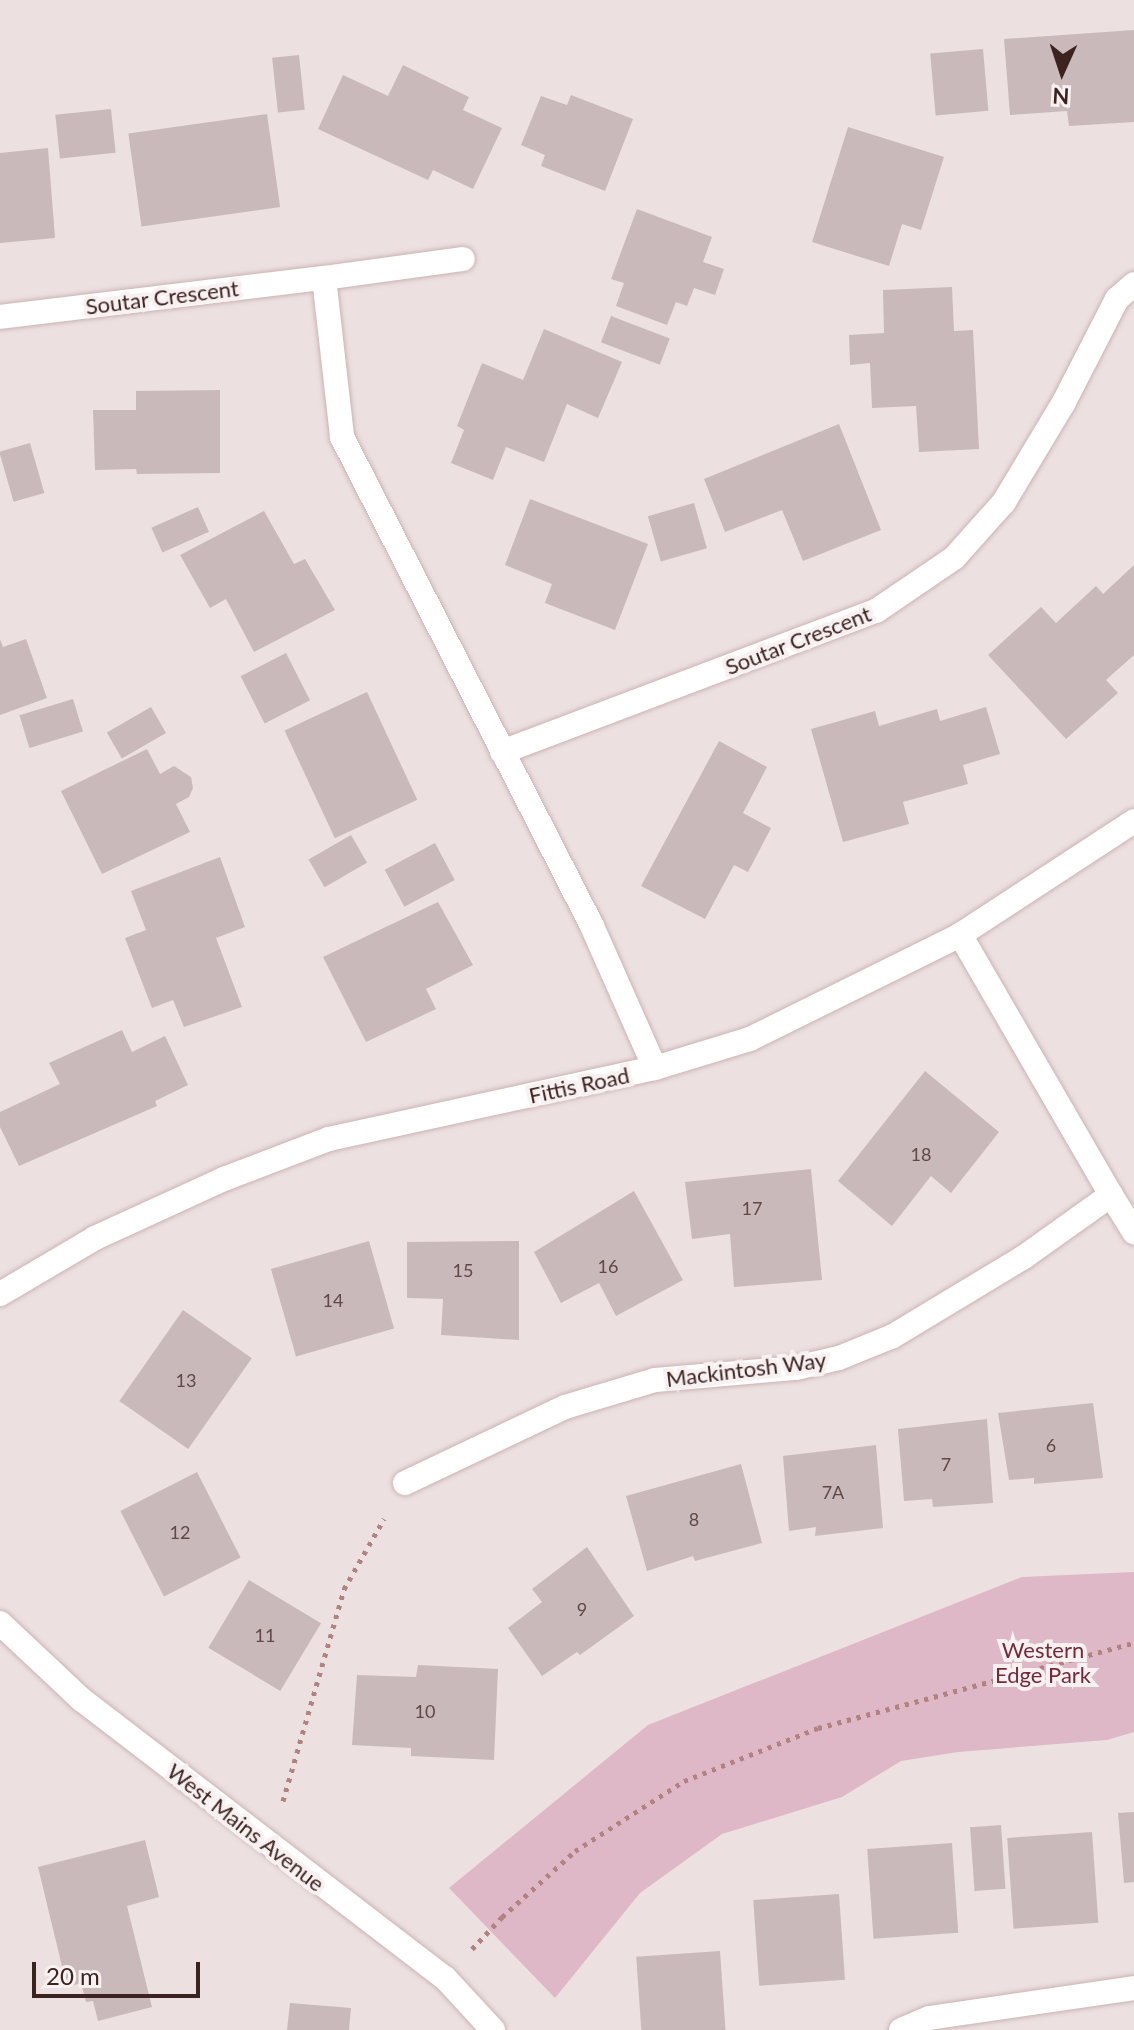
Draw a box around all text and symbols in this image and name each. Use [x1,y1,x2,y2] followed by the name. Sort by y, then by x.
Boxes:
[1022,32,1102,112] north arrow
[1052,83,1070,110] text: N
[84,274,240,320] street label: Soutar Crescent
[721,600,875,680] street label: Soutar Crescent
[526,1061,632,1109] street label: Fittis Road
[911,1143,931,1165] house number: 18
[742,1197,762,1219] house number: 17
[598,1255,618,1277] house number: 16
[453,1259,473,1281] house number: 15
[323,1289,343,1311] house number: 14
[664,1346,828,1392] street label: Mackintosh Way
[176,1369,196,1391] house number: 13
[1046,1434,1056,1456] house number: 6
[941,1453,951,1475] house number: 7
[822,1481,844,1503] house number: 7A
[689,1508,699,1530] house number: 8
[170,1521,190,1543] house number: 12
[577,1598,587,1620] house number: 9
[255,1624,275,1646] house number: 11
[995,1636,1091,1688] park label: Western Edge Park
[415,1700,435,1722] house number: 10
[162,1757,330,1897] street label: West Mains Avenue
[36,1946,204,1996] scale bar
[46,1961,100,1990] text: 20 m

